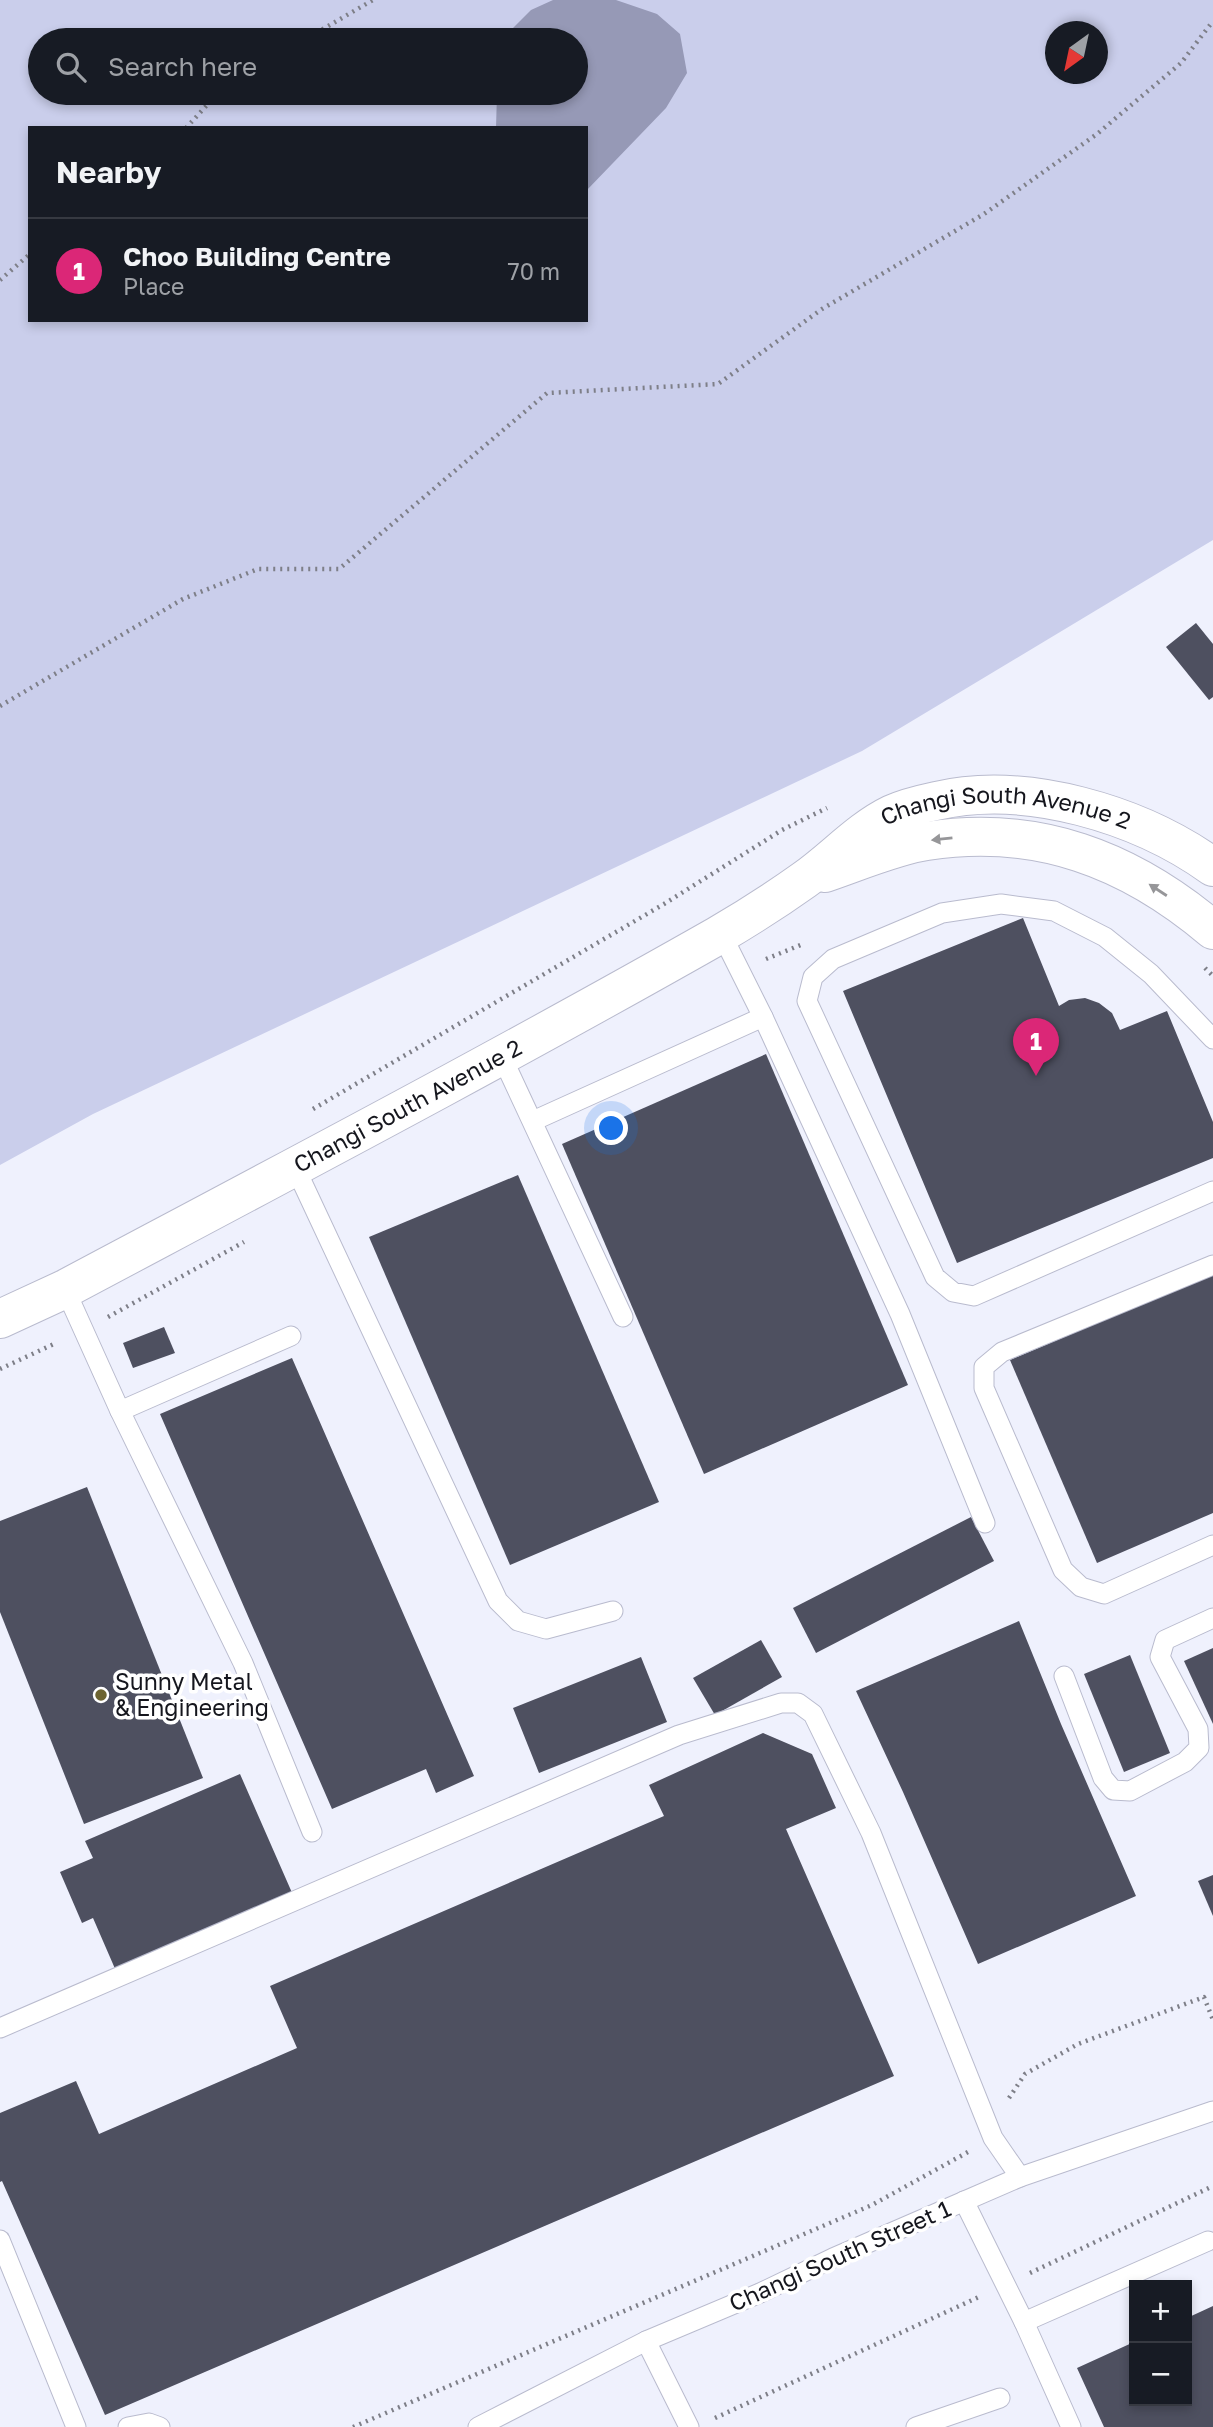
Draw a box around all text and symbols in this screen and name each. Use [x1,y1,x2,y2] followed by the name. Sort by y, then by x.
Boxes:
[1045,21,1108,84] north arrow
[28,28,588,105] search box
[52,48,90,86] icon: search
[108,51,257,82] text: Search here
[56,154,161,190] text: Nearby
[123,241,391,272] text: Choo Building Centre
[73,257,85,285] text: 1
[507,257,560,285] text: 70 m
[123,272,184,300] text: Place
[875,780,1135,834] text: Changi South Avenue 2
[879,813,1133,841] street label: Changi South Avenue 2
[930,834,952,845] one-way arrow
[1149,883,1167,897] one-way arrow
[1013,1018,1059,1076] pin: 1
[288,1032,526,1178] street label: Changi South Avenue 2
[594,1111,628,1145] your location
[115,1667,269,1721] place label: Sunny Metal & Engineering
[93,1687,109,1703] marker: Sunny Metal & Engineering
[725,2194,955,2317] street label: Changi South Street 1
[1129,2280,1192,2406] map controls
[1129,2280,1192,2343] button: +
[1129,2343,1192,2406] button: −

